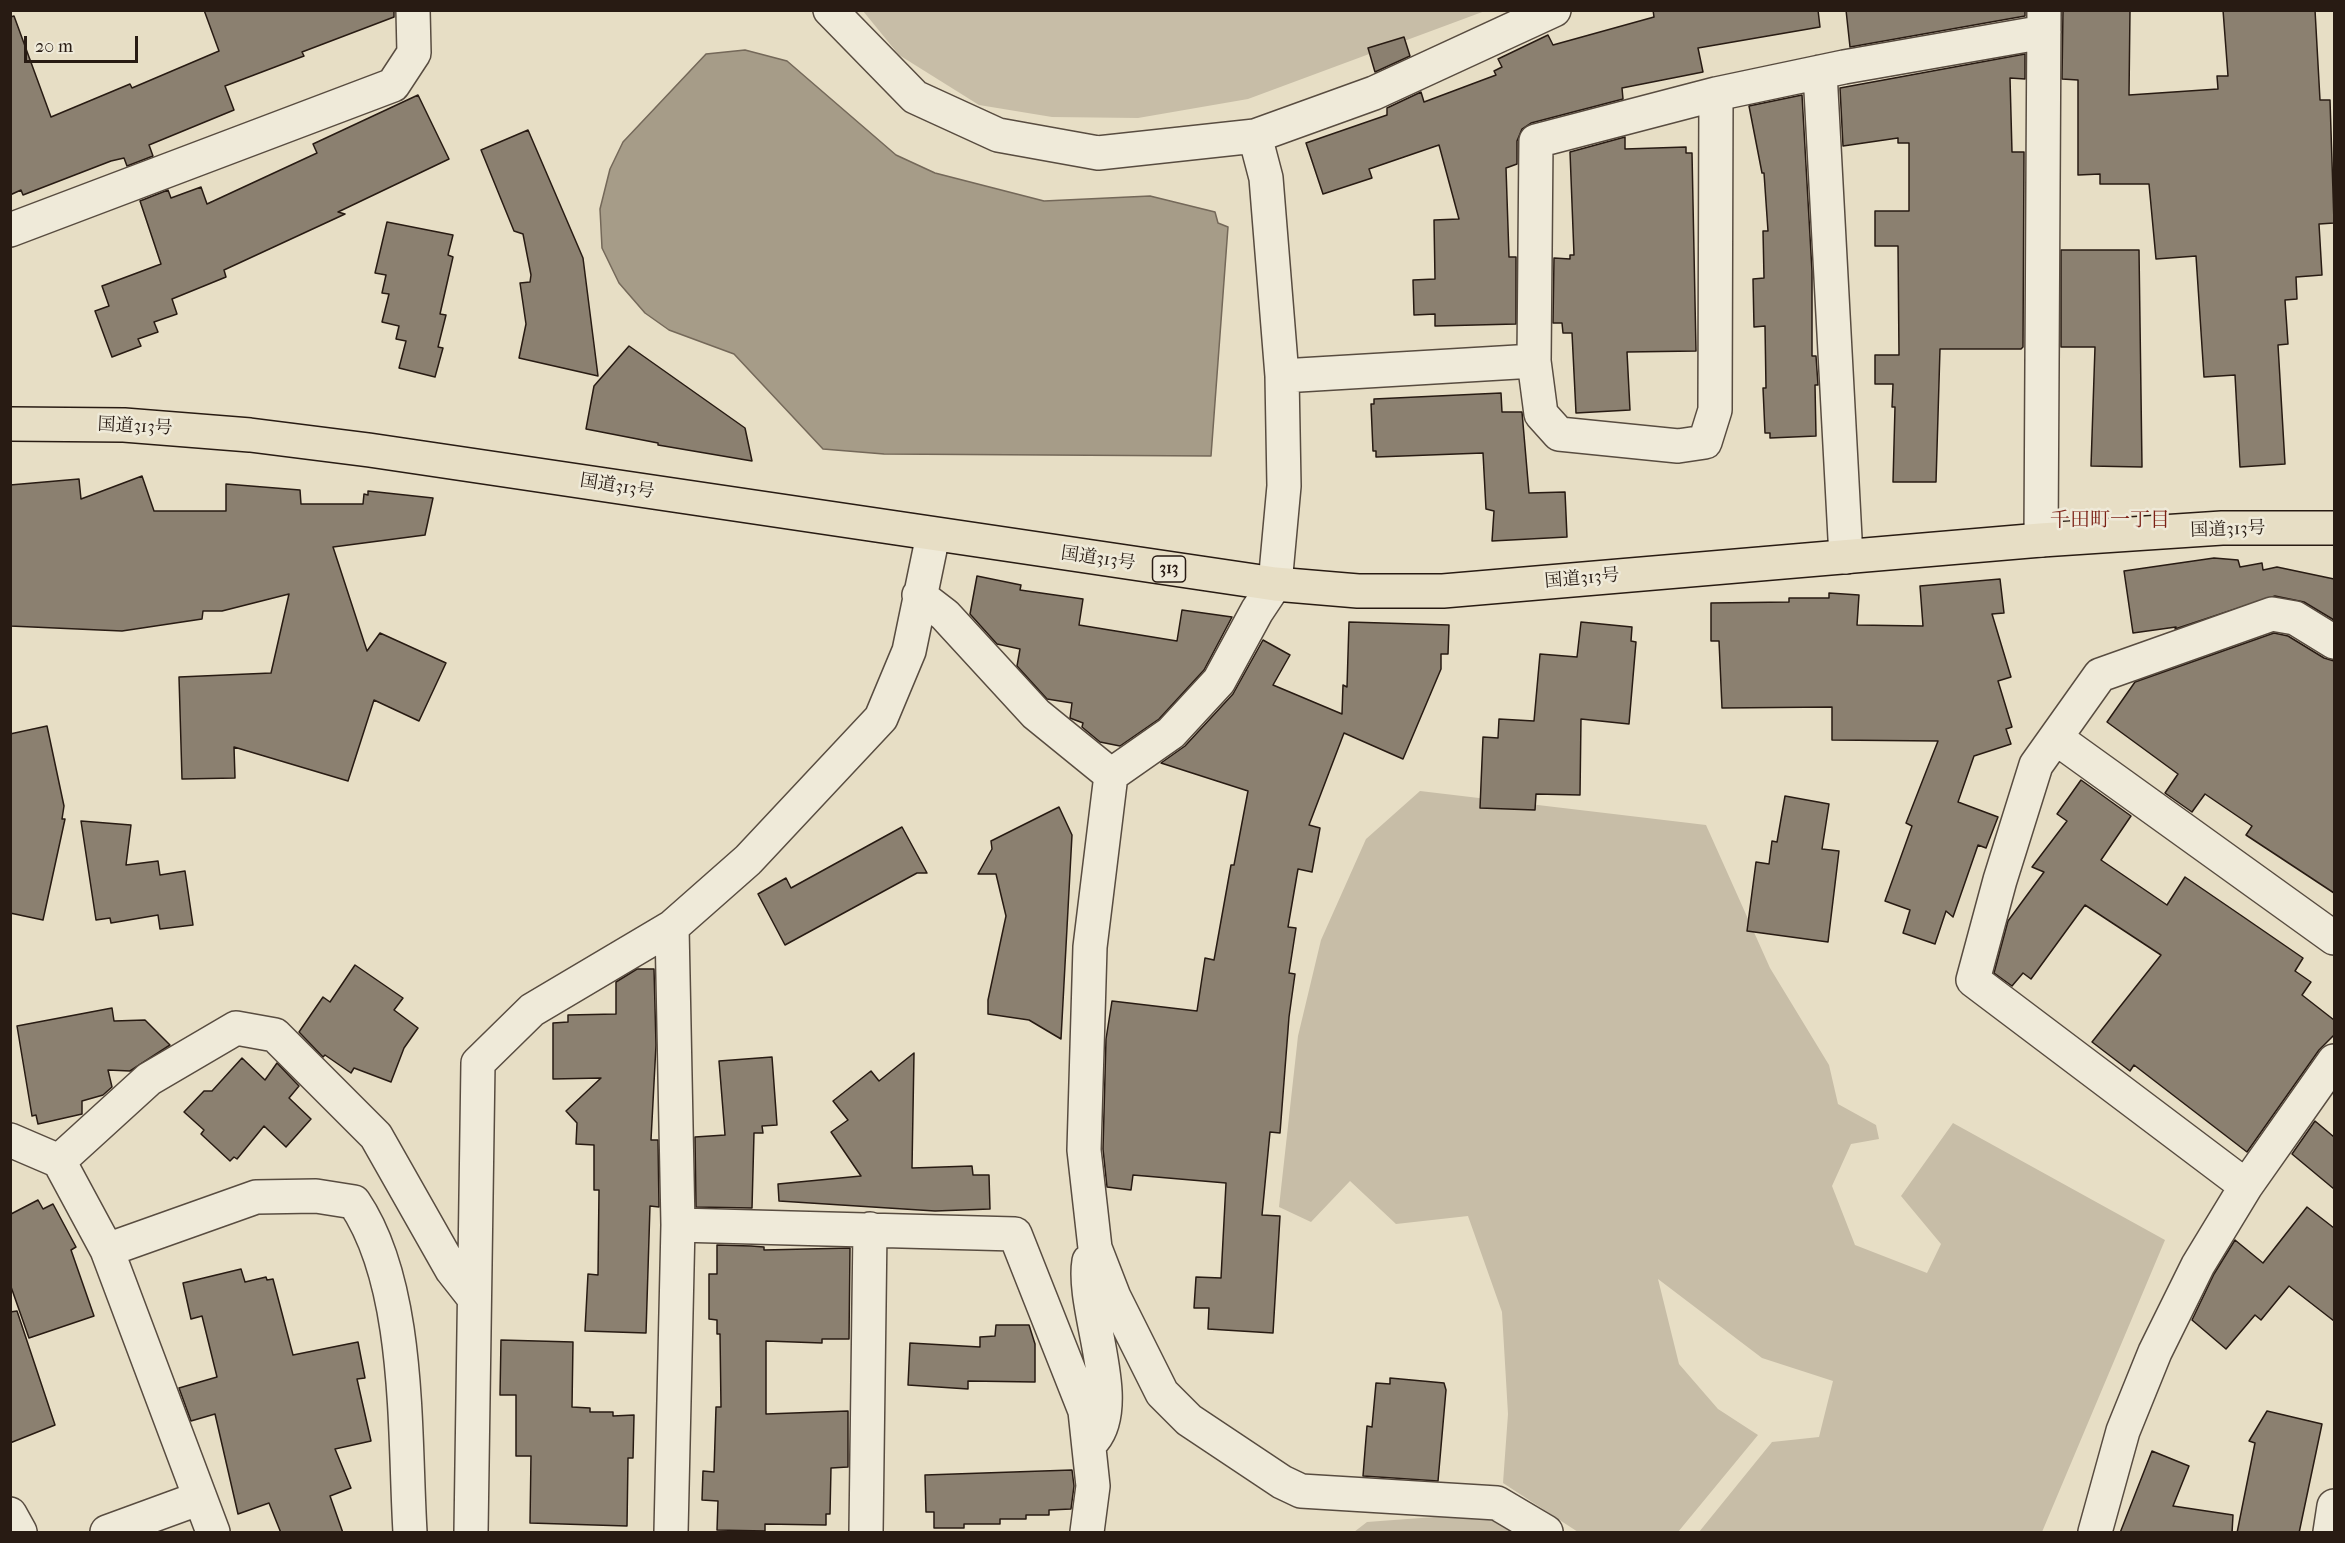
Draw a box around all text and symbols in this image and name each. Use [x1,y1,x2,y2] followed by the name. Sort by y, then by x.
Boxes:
[27,24,141,62] scale bar
[35,36,73,57] text: 20 m
[97,414,173,440] street label: 国道313号
[578,470,656,504] street label: 国道313号
[2050,509,2170,533] district label: 千田町一丁目
[2190,518,2266,542] street label: 国道313号
[1059,543,1137,575] street label: 国道313号
[1152,556,1186,582] road number: 313
[1544,565,1620,593] street label: 国道313号

